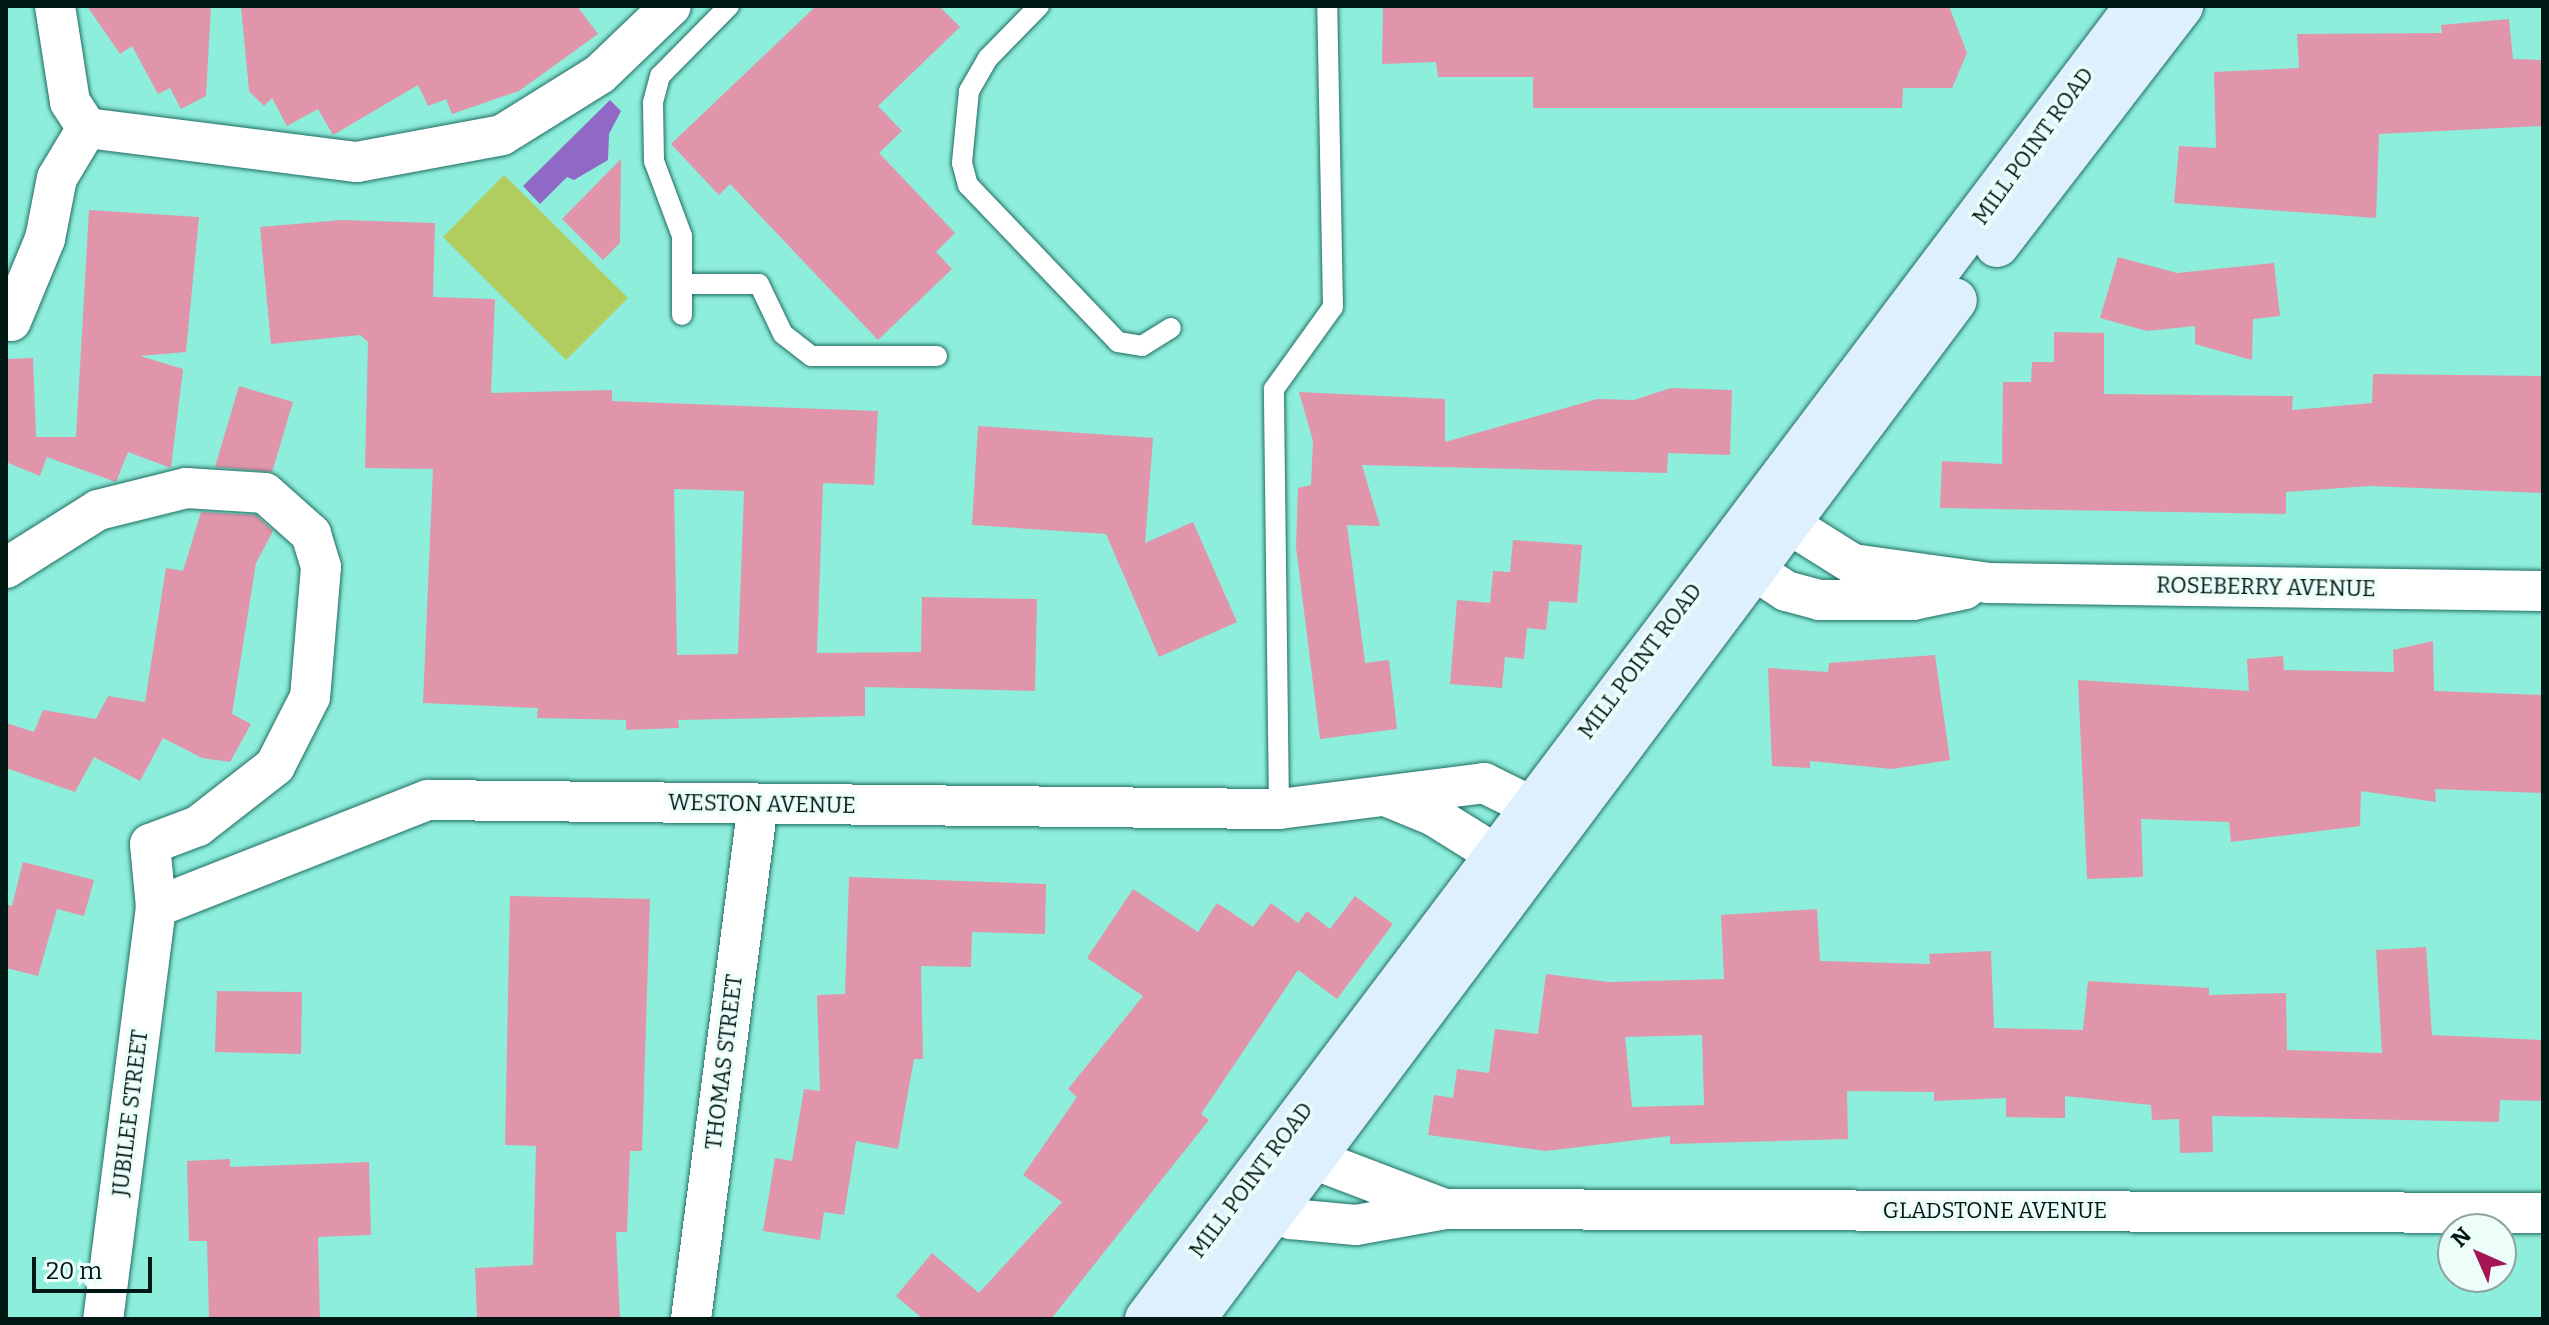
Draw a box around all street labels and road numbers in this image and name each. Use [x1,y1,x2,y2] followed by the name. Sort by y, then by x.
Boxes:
[1967,62,2099,230] street label: MILL POINT ROAD
[2156,572,2376,602] street label: ROSEBERRY AVENUE
[1573,578,1707,744] street label: MILL POINT ROAD
[668,789,856,819] street label: WESTON AVENUE
[700,973,748,1151] street label: THOMAS STREET
[107,1028,153,1198] street label: JUBILEE STREET
[1184,1097,1318,1263] street label: MILL POINT ROAD
[1883,1198,2107,1224] street label: GLADSTONE AVENUE

